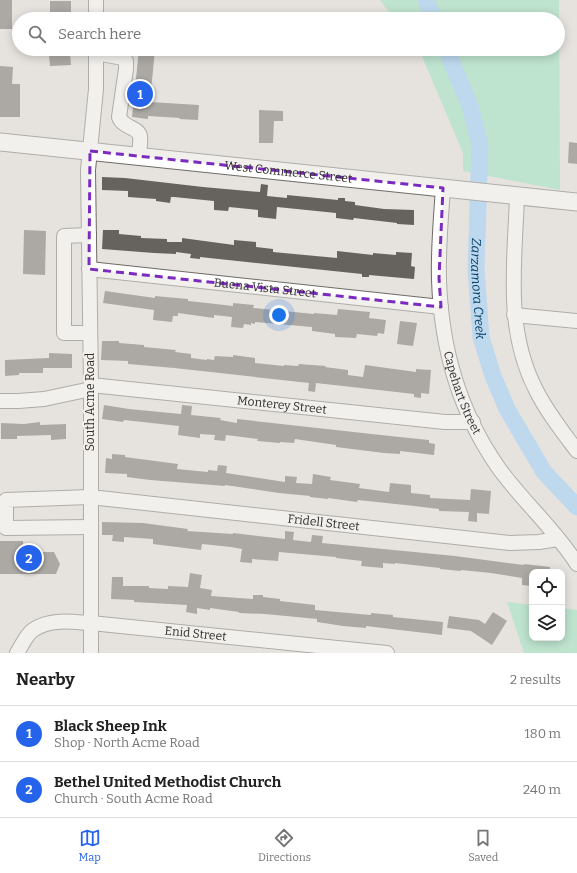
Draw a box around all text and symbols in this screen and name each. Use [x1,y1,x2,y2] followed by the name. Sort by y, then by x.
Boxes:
[12,12,565,56] search box
[26,23,48,45] icon: search
[58,25,141,43] text: Search here
[127,79,153,109] pin: 1
[224,158,354,186] street label: West Commerce Street
[468,238,488,341] water label: Zarzamora Creek
[213,276,317,301] street label: Buena Vista Street
[269,305,289,325] your location
[441,350,484,437] street label: Capehart Street
[83,353,97,451] street label: South Acme Road
[237,393,328,417] street label: Monterey Street
[287,512,361,534] street label: Fridell Street
[16,543,42,573] pin: 2
[529,569,565,641] map controls
[529,569,565,605] button: locate
[529,605,565,641] button: layers
[164,624,228,644] street label: Enid Street
[16,669,75,690] text: Nearby
[510,672,561,687] text: 2 results
[54,717,167,735] text: Black Sheep Ink
[26,726,32,741] text: 1
[525,726,561,741] text: 180 m
[54,735,200,750] text: Shop · North Acme Road
[54,773,281,791] text: Bethel United Methodist Church
[25,782,33,797] text: 2
[523,782,561,797] text: 240 m
[54,791,213,806] text: Church · South Acme Road
[79,827,101,864] tab: Map
[258,827,311,864] tab: Directions
[468,827,498,864] tab: Saved

